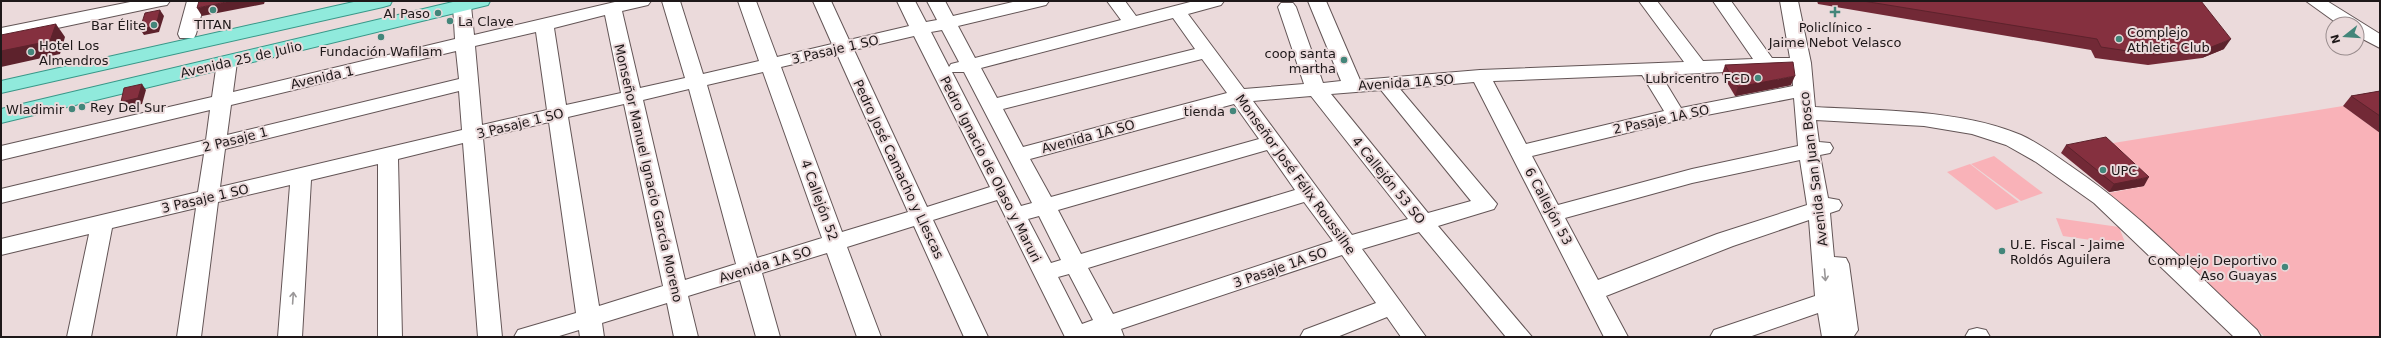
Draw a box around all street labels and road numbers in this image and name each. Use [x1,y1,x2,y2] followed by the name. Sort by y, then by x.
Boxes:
[790,32,880,67] street label: 3 Pasaje 1 SO
[179,38,303,81] street label: Avenida 25 de Julio
[611,42,686,304] street label: Monseñor Manuel Ignacio García Moreno
[289,63,355,92] street label: Avenida 1
[1358,72,1454,93] street label: Avenida 1A SO
[937,74,1044,265] street label: Pedro Ignacio de Olaso y Maruri
[850,77,947,261] street label: Pedro José Camacho y Llescas
[1233,91,1359,257] street label: Monseñor José Félix Roussilhe
[1797,91,1830,247] street label: Avenida San Juan Bosco
[1612,102,1711,137] street label: 2 Pasaje 1A SO
[475,105,565,142] street label: 3 Pasaje 1 SO
[1040,117,1136,156] street label: Avenida 1A SO
[201,124,269,155] street label: 2 Pasaje 1
[1349,134,1428,227] street label: 4 Callejón 53 SO
[798,158,841,243] street label: 4 Callejón 52
[1522,165,1575,247] street label: 6 Callejón 53
[160,181,250,216] street label: 3 Pasaje 1 SO
[717,243,813,286] street label: Avenida 1A SO
[1231,244,1329,290] street label: 3 Pasaje 1A SO

